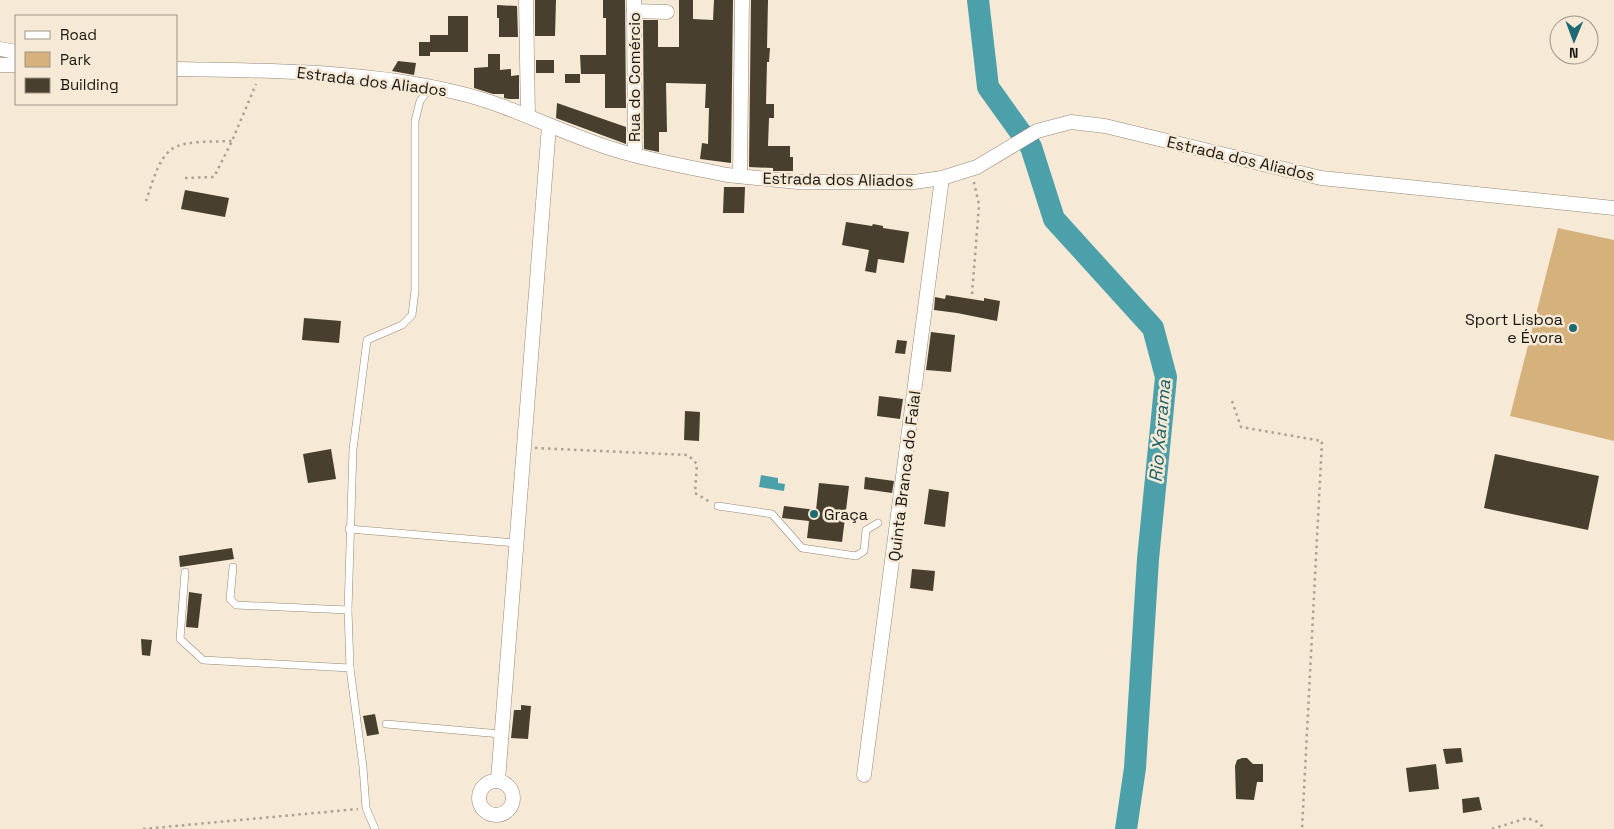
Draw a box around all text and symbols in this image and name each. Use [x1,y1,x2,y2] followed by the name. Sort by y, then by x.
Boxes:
[624,12,645,142] street label: Rua do Comércio
[15,15,178,105] legend
[1549,15,1599,65] north arrow
[60,25,97,44] text: Road
[1569,44,1579,62] text: N
[60,50,91,69] text: Park
[296,62,448,101] street label: Estrada dos Aliados
[60,75,119,94] text: Building
[1165,131,1317,186] street label: Estrada dos Aliados
[762,168,914,191] street label: Estrada dos Aliados
[1465,309,1563,348] place label: Sport Lisboa e Évora
[1567,322,1579,334] marker: Sport Lisboa e Évora
[1144,378,1175,483] water label: Rio Xarrama
[884,389,925,563] street label: Quinta Branca do Faial
[824,504,868,525] place label: Graça
[808,508,820,520] marker: Graça

